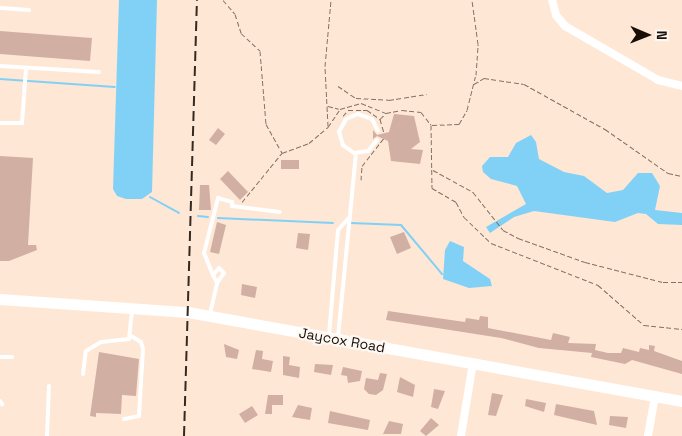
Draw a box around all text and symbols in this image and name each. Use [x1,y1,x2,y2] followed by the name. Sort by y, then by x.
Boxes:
[622,10,672,60] north arrow
[653,30,671,40] text: N
[298,324,386,356] street label: Jaycox Road

